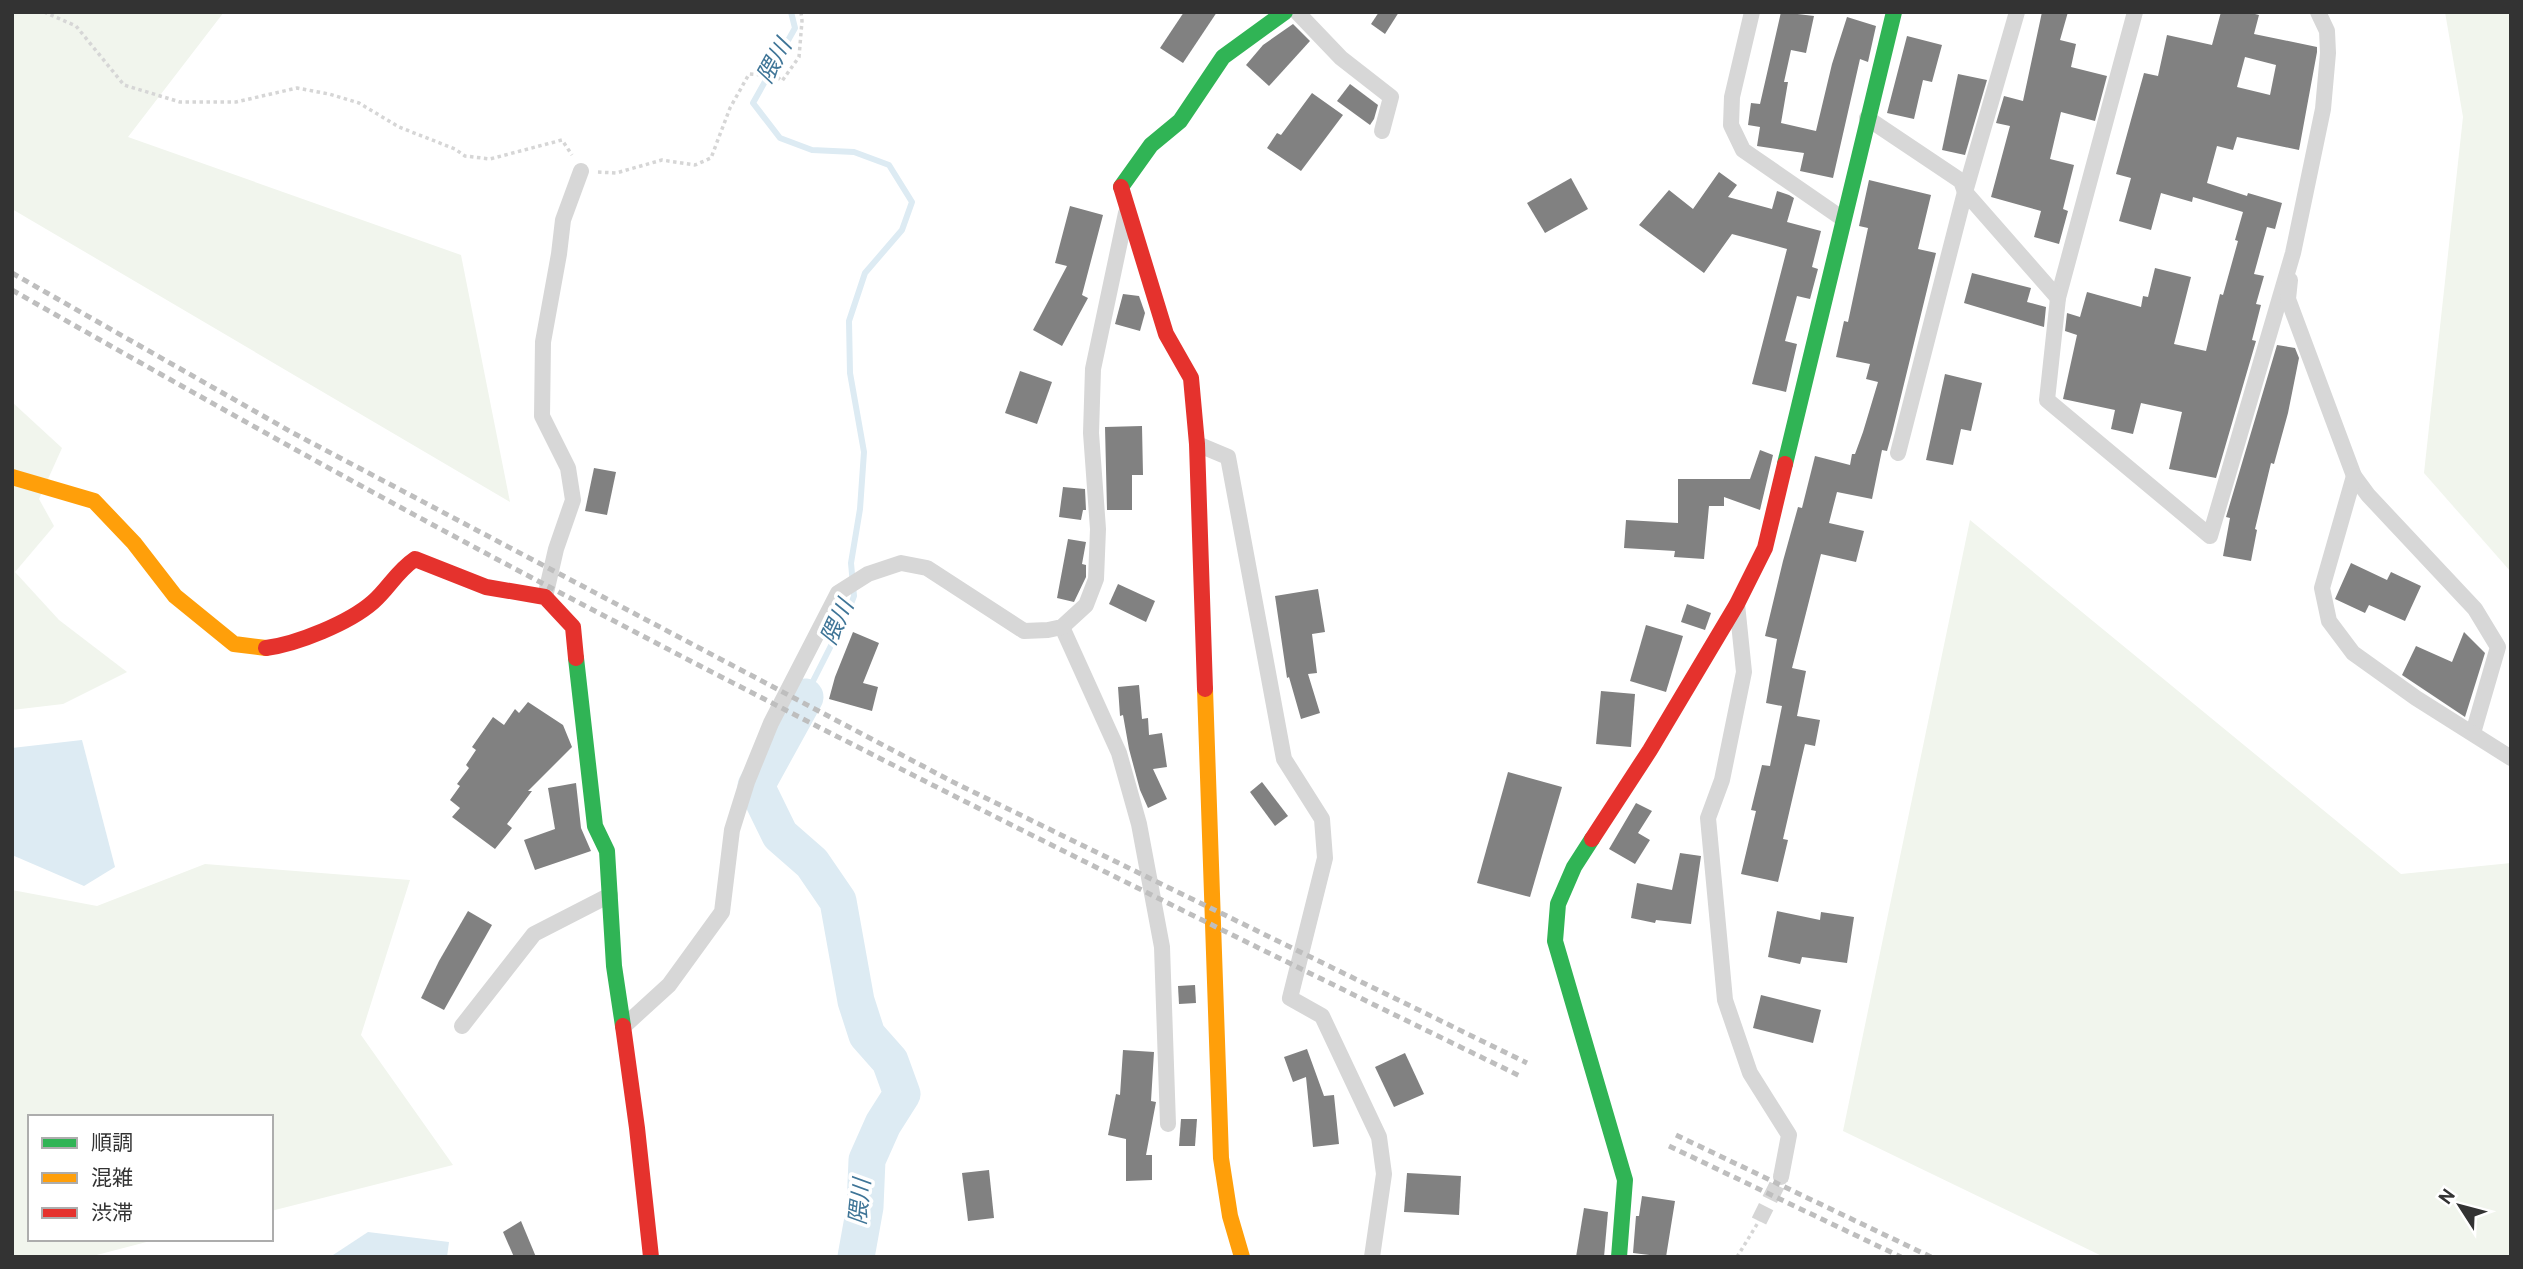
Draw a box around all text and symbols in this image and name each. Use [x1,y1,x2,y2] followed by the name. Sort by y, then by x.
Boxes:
[752,32,801,89] water label: 隈川
[816,593,863,650] water label: 隈川
[28,1115,273,1241] legend
[91,1131,133,1158] text: 順調
[91,1166,133,1193] text: 混雑
[2425,1171,2495,1241] north arrow
[845,1175,879,1226] water label: 隈川
[2434,1185,2462,1210] text: N
[91,1201,133,1228] text: 渋滞

